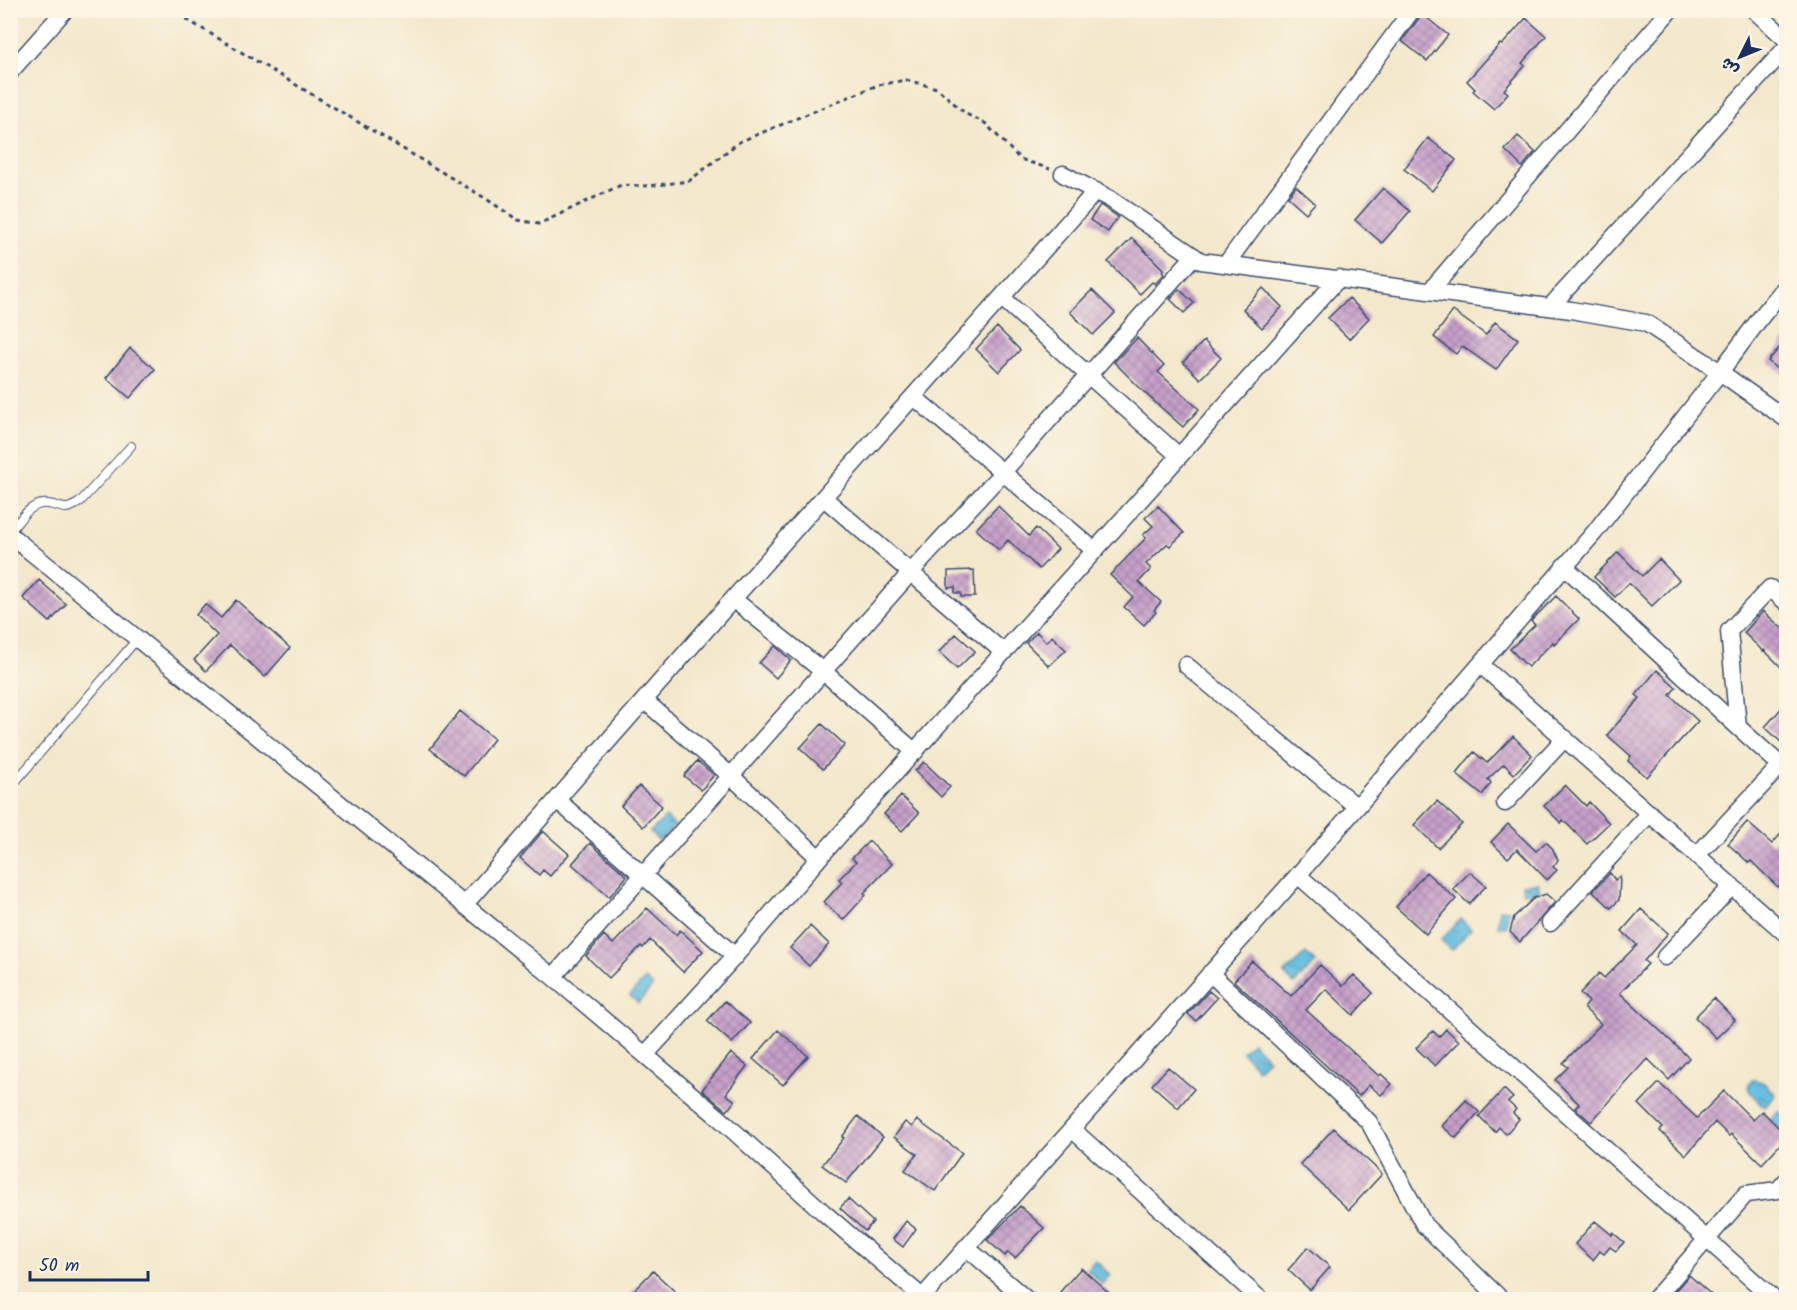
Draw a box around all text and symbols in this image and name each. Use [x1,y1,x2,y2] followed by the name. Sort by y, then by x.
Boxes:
[1710,27,1770,87] north arrow
[1715,51,1745,81] text: ش
[30,1244,148,1282] scale bar
[39,1252,79,1281] text: 50 m

